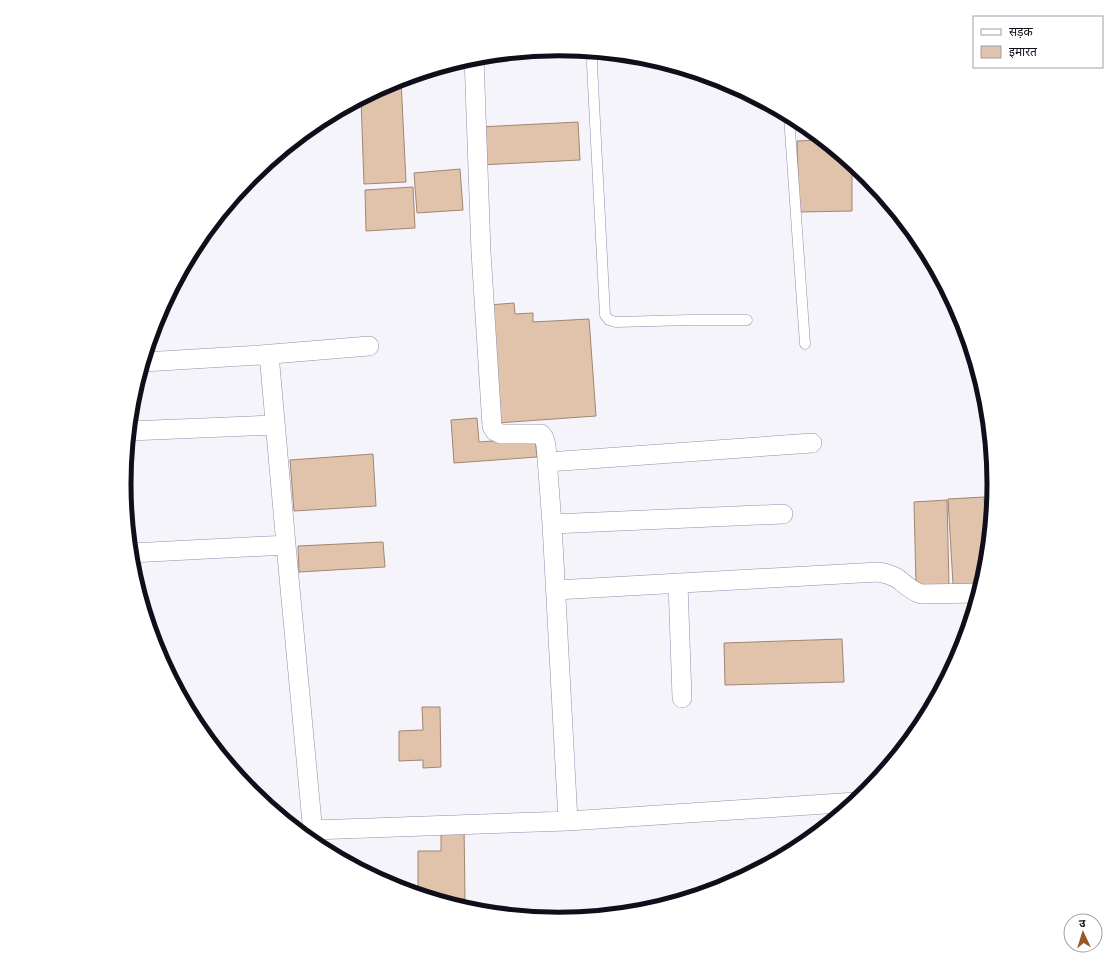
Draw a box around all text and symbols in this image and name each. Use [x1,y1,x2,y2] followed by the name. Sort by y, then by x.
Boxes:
[973,16,1103,68] legend
[1009,25,1034,40] text: सड़क
[1009,45,1038,60] text: इमारत
[1063,913,1103,953] north arrow
[1079,917,1087,930] text: उ

